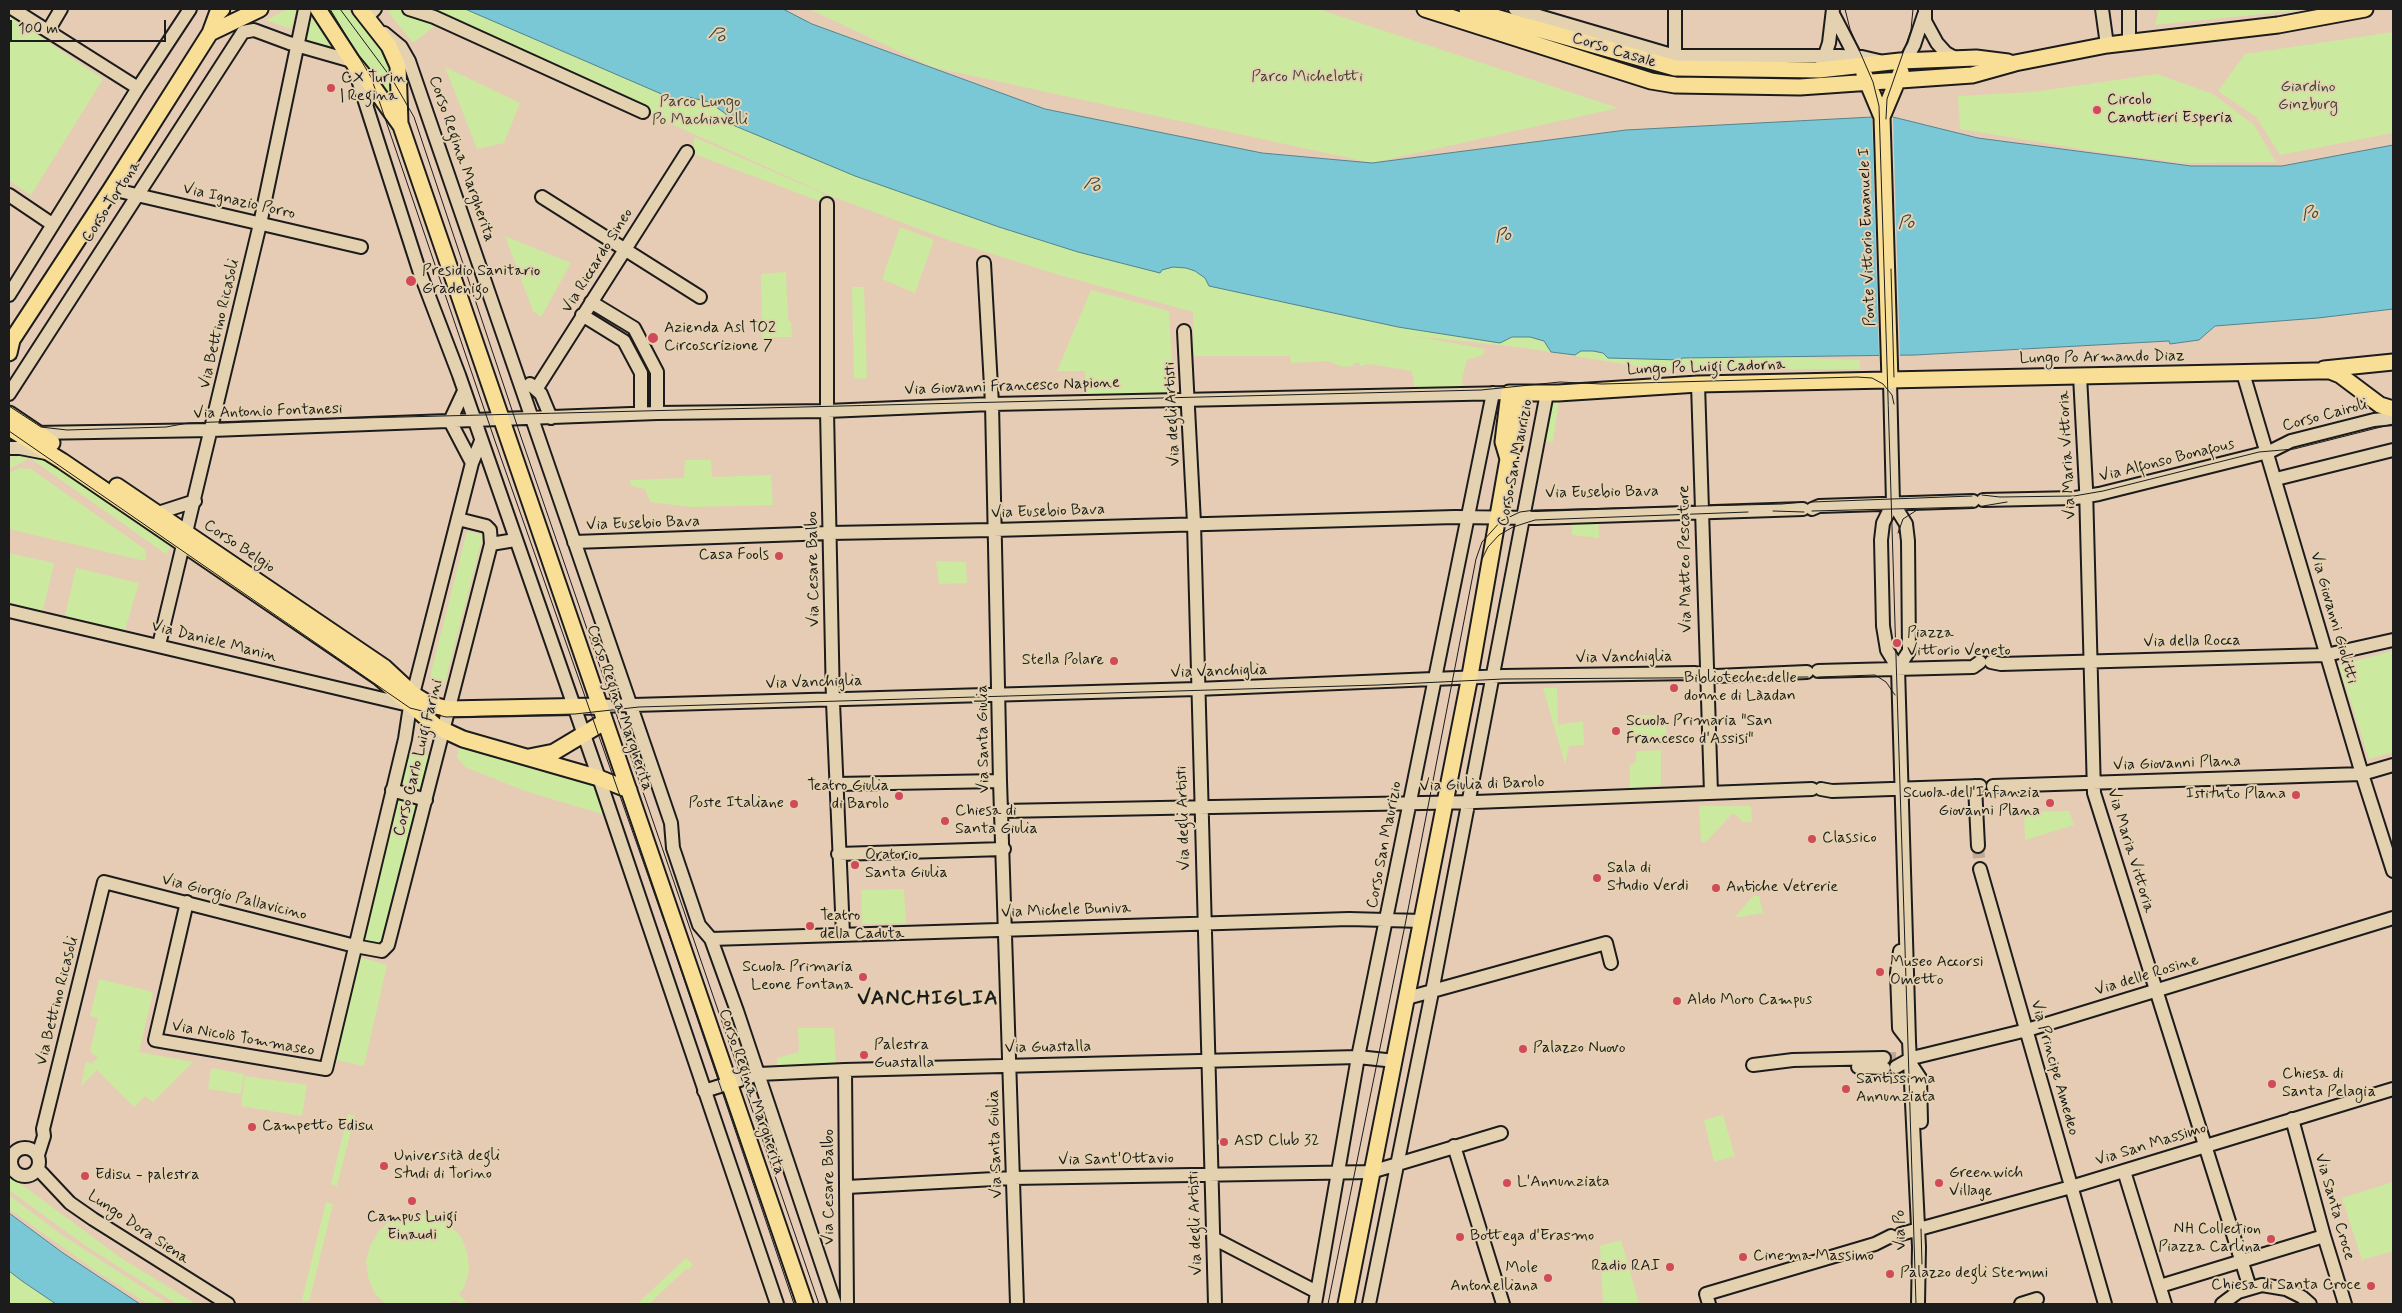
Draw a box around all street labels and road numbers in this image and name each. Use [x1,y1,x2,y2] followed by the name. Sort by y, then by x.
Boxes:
[1569,29,1659,73] street label: Corso Casale
[424,74,498,244] street label: Corso Regina Margherita
[1855,147,1881,327] street label: Ponte Vittorio Emanuele I
[78,157,146,247] street label: Corso Tortona
[181,180,297,224] street label: Via Ignazio Porro
[558,205,638,317] street label: Via Riccardo Sineo
[196,257,244,391] street label: Via Bettino Ricasoli
[2019,347,2185,369] street label: Lungo Po Armando Diaz
[1626,356,1786,380] street label: Lungo Po Luigi Cadorna
[1161,361,1185,467] street label: Via degli Artisti
[904,374,1120,400] street label: Via Giovanni Francesco Napione
[2055,390,2081,520] street label: Via Maria Vittoria
[2280,395,2370,437] street label: Corso Cairoli
[1494,398,1538,528] street label: Corso San Maurizio
[193,400,343,424] street label: Via Antonio Fontanesi
[2097,435,2237,487] street label: Via Alfonso Bonafous
[1545,482,1659,504] street label: Via Eusebio Bava
[1675,485,1697,633] street label: Via Matteo Pescatore
[991,500,1105,524] street label: Via Eusebio Bava
[803,511,825,627] street label: Via Cesare Balbo
[586,512,700,536] street label: Via Eusebio Bava
[200,516,278,578] street label: Corso Belgio
[2305,550,2361,686] street label: Via Giovanni Giolitti
[149,617,279,667] street label: Via Daniele Manin
[582,623,656,793] street label: Corso Regina Margherita
[2143,632,2241,652] street label: Via della Rocca
[1575,648,1673,668] street label: Via Vanchiglia
[1170,661,1268,683] street label: Via Vanchiglia
[765,672,863,694] street label: Via Vanchiglia
[390,677,448,839] street label: Corso Carlo Luigi Farini
[973,684,995,794] street label: Via Santa Giulia
[2113,752,2241,776] street label: Via Giovanni Plana
[1173,765,1195,871] street label: Via degli Artisti
[1419,773,1545,797] street label: Via Giulia di Barolo
[1363,780,1407,910] street label: Corso San Maurizio
[2102,787,2158,915] street label: Via Maria Vittoria
[159,871,309,925] street label: Via Giorgio Pallavicino
[1001,899,1131,923] street label: Via Michele Buniva
[33,934,83,1068] street label: Via Bettino Ricasoli
[2093,951,2201,1001] street label: Via delle Rosine
[2025,998,2083,1138] street label: Via Principe Amedeo
[714,1007,788,1177] street label: Corso Regina Margherita
[170,1017,316,1061] street label: Via Nicolò Tommaseo
[1005,1038,1091,1058] street label: Via Guastalla
[985,1089,1007,1199] street label: Via Santa Giulia
[2093,1119,2209,1171] street label: Via San Massimo
[820,1129,840,1245] street label: Via Cesare Balbo
[1058,1149,1174,1171] street label: Via Sant'Ottavio
[2310,1151,2358,1263] street label: Via Santa Croce
[1185,1170,1207,1276] street label: Via degli Artisti
[84,1187,192,1269] street label: Lungo Dora Siena
[1891,1209,1911,1251] street label: Via Po

